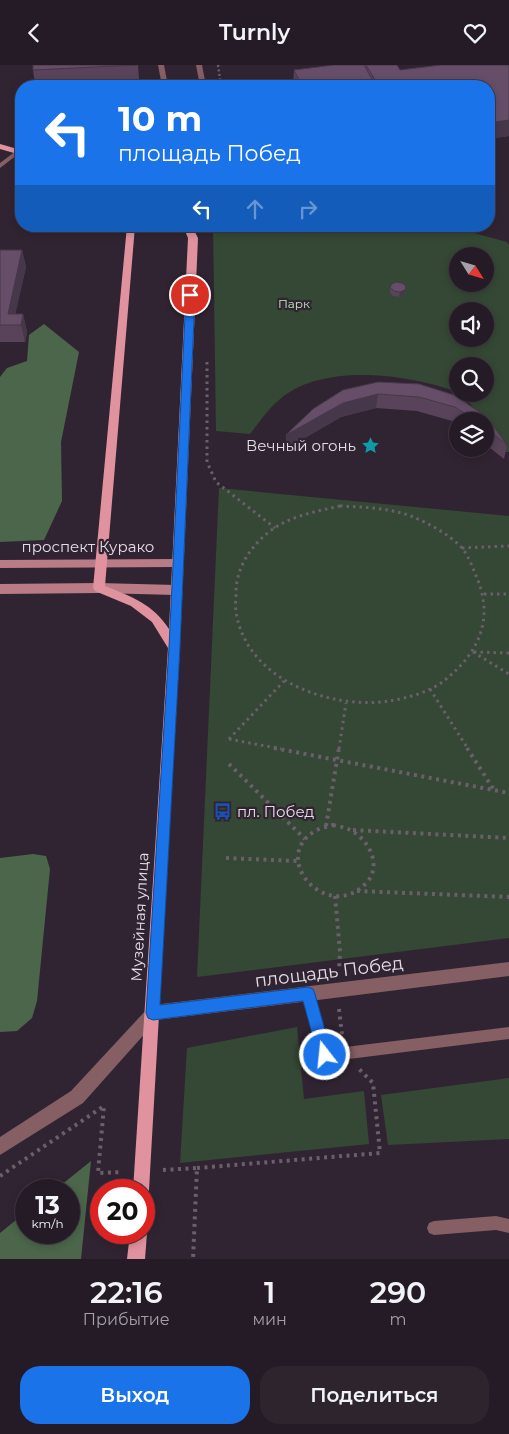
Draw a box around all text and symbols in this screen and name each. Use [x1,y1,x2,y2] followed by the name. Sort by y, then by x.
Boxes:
[20,19,48,47] icon: back
[219,19,290,46] text: Turnly
[461,19,489,47] icon: heart
[118,97,202,140] text: 10 m
[35,100,100,165] icon: left
[118,140,301,167] text: площадь Побед
[188,195,216,223] icon: left
[241,195,269,223] icon: ahead
[294,195,322,223] icon: right
[449,247,494,293] north arrow
[449,247,494,457] map controls
[169,274,211,316] pin
[176,281,204,309] icon: arrive
[278,296,310,311] park label: Парк
[449,302,494,347] button: sound
[449,357,494,402] button: search
[449,412,494,457] button: layers
[246,436,356,455] place label: Вечный огонь
[360,436,380,456] place icon: Вечный огонь
[22,537,154,556] street label: проспект Курако
[213,802,233,822] bus stop icon: пл. Побед
[237,802,315,821] place label: пл. Побед
[127,852,152,982] street label: Музейная улица
[253,952,405,992] street label: площадь Побед
[298,1028,350,1080] position arrow
[90,1179,155,1244] speed limit sign: 20
[35,1190,60,1220] text: 13
[31,1216,64,1231] text: km/h
[90,1274,162,1311] text: 22:16
[264,1274,275,1311] text: 1
[370,1274,426,1311] text: 290
[83,1310,170,1329] text: Прибытие
[252,1310,287,1329] text: мин
[389,1310,406,1329] text: m
[20,1366,250,1424] button: Выход
[260,1366,489,1424] button: Поделиться

